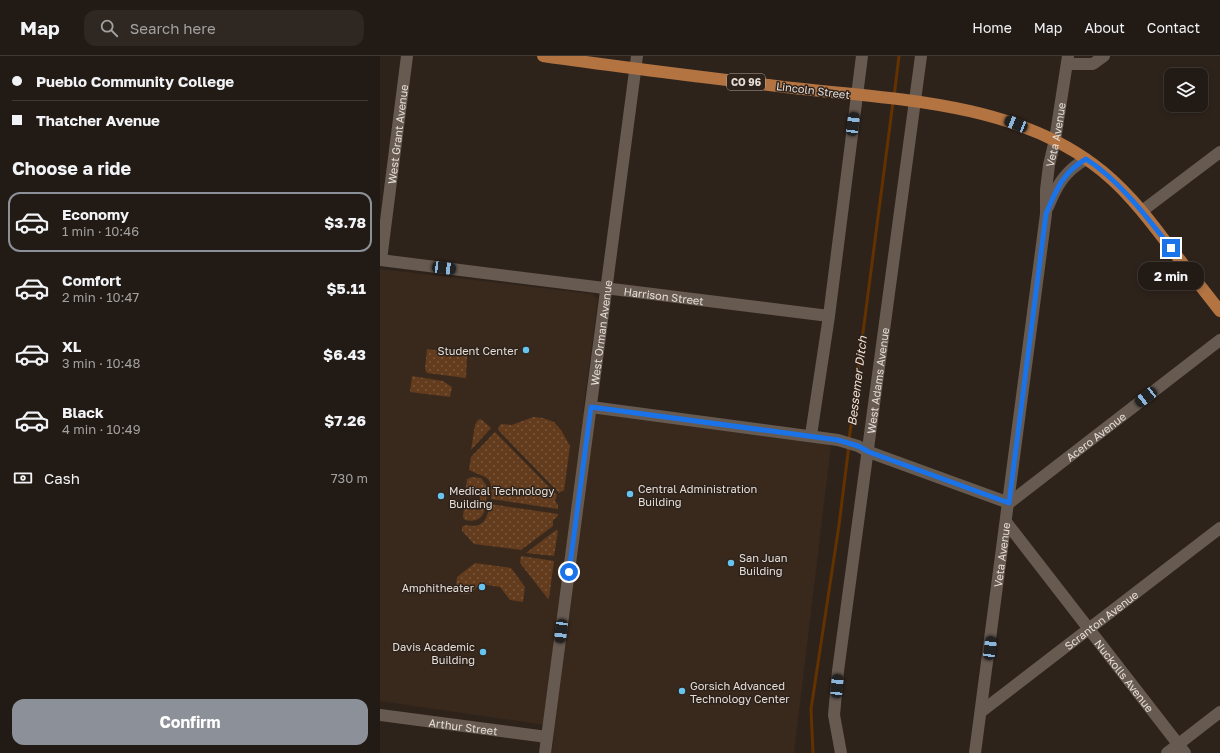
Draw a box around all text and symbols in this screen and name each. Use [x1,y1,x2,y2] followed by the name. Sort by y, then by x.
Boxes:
[84,10,364,46] search box
[20,16,60,39] text: Map
[98,17,120,39] icon: search
[130,19,216,37] text: Search here
[972,19,1012,36] text: Home
[1034,19,1062,36] text: Map
[1084,19,1125,36] text: About
[1147,19,1200,36] text: Contact
[1164,68,1208,112] map controls
[1164,68,1208,112] button: layers
[36,72,234,90] text: Pueblo Community College
[727,74,765,90] road number: CO 96
[775,79,851,101] street label: Lincoln Street
[384,83,410,185] street label: West Grant Avenue
[1042,101,1067,168] street label: Veta Avenue
[36,111,160,129] text: Thatcher Avenue
[846,111,860,137] car
[1003,114,1029,134] car
[12,157,131,179] text: Choose a ride
[14,204,50,240] icon: car
[62,205,129,223] text: Economy
[324,213,366,231] text: $3.78
[62,223,139,239] text: 1 min · 10:46
[1162,239,1180,257] route end
[431,261,457,275] car
[1138,262,1204,290] callout: 2 min
[1154,268,1188,284] text: 2 min
[14,270,50,306] icon: car
[62,271,121,289] text: Comfort
[327,279,366,297] text: $5.11
[587,279,614,386] street label: West Orman Avenue
[623,284,705,307] street label: Harrison Street
[62,289,139,305] text: 2 min · 10:47
[864,327,891,434] street label: West Adams Avenue
[844,335,870,427] water label: Bessemer Ditch
[14,336,50,372] icon: car
[62,337,81,355] text: XL
[438,344,519,357] place label: Student Center
[323,345,366,363] text: $6.43
[521,345,531,355] marker: Student Center
[62,355,140,371] text: 3 min · 10:48
[1133,385,1159,409] car
[14,402,50,438] icon: car
[62,403,104,421] text: Black
[1063,409,1128,463] street label: Acero Avenue
[324,411,366,429] text: $7.26
[62,421,141,437] text: 4 min · 10:49
[12,467,34,489] icon: cash
[44,469,80,487] text: Cash
[331,470,368,486] text: 730 m
[638,482,757,508] place label: Central Administration Building
[449,484,554,510] place label: Medical Technology Building
[625,489,635,499] marker: Central Administration Building
[436,491,446,501] marker: Medical Technology Building
[990,521,1012,588] street label: Veta Avenue
[739,551,788,577] place label: San Juan Building
[726,558,736,568] marker: San Juan Building
[560,563,578,581] route start
[402,581,475,594] place label: Amphitheater
[477,582,487,592] marker: Amphitheater
[1061,587,1140,652] street label: Scranton Avenue
[554,618,568,644] car
[982,635,998,661] car
[1093,637,1157,714] street label: Nuckolls Avenue
[392,640,475,666] place label: Davis Academic Building
[478,647,488,657] marker: Davis Academic Building
[830,674,844,698] car
[690,679,790,705] place label: Gorsich Advanced Technology Center
[677,686,687,696] marker: Gorsich Advanced Technology Center
[12,699,368,745] button: Confirm
[428,715,499,737] street label: Arthur Street

